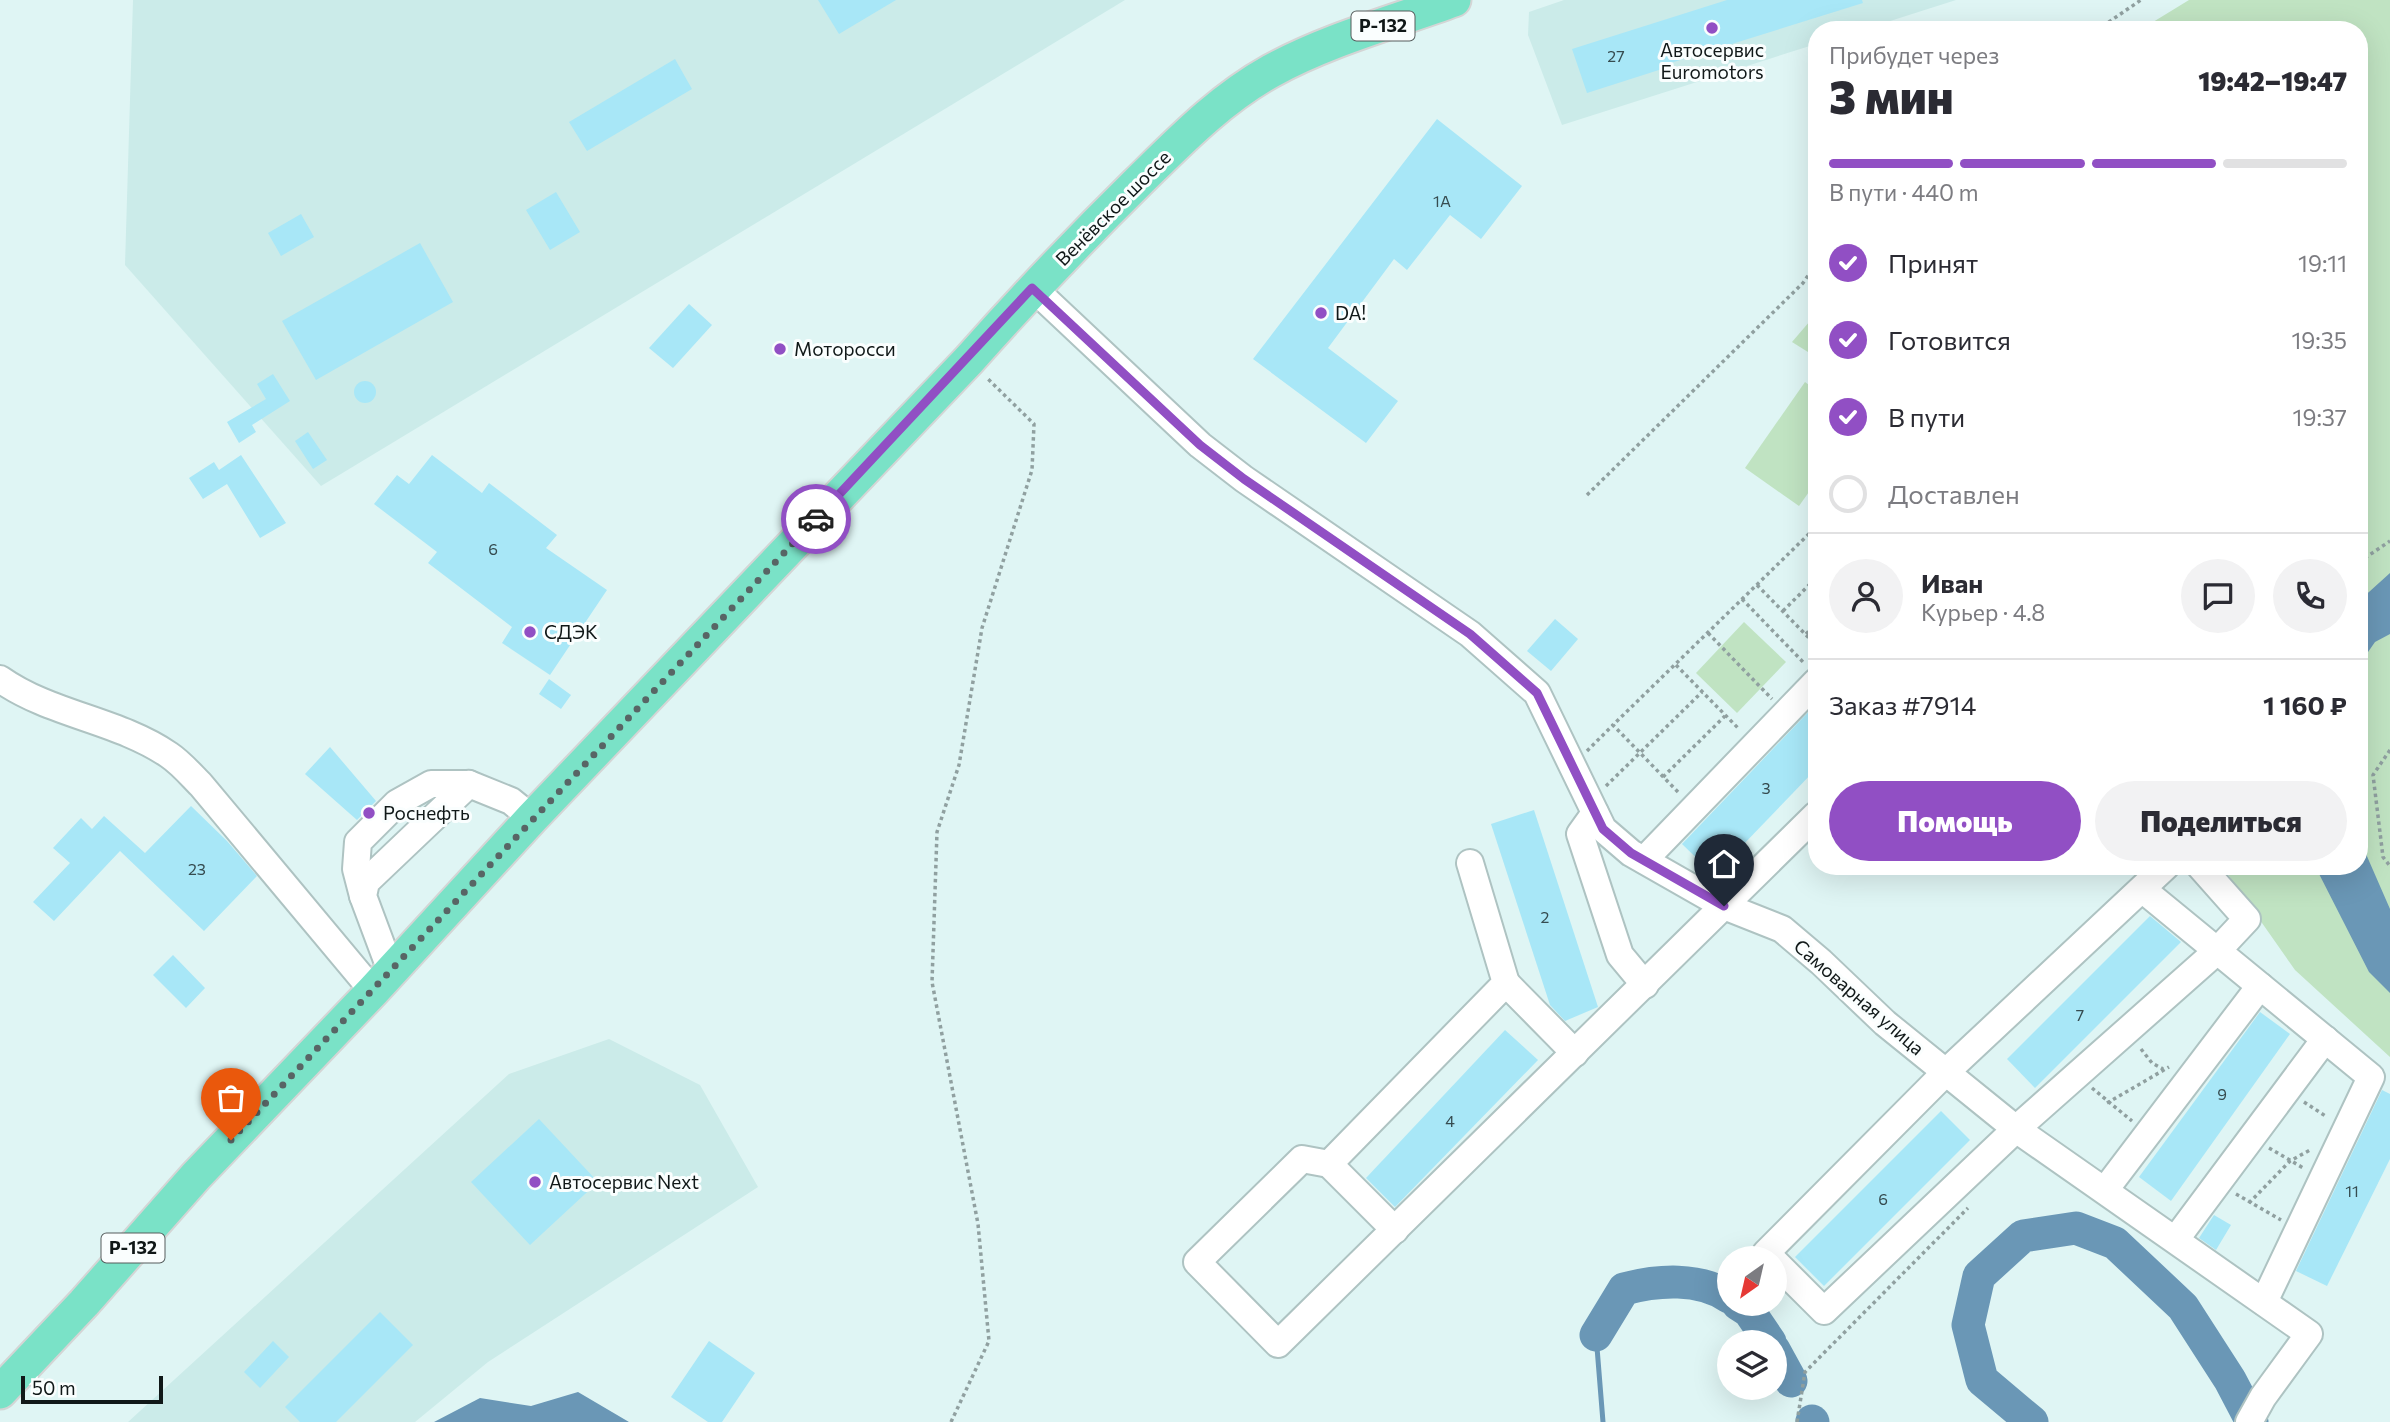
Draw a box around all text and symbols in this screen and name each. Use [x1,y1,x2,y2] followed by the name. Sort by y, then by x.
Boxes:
[1352,12,1414,41] road number: Р-132
[1704,20,1720,36] marker: Автосервис Euromotors
[1660,38,1764,83] place label: Автосервис Euromotors
[1829,41,1999,69] text: Прибудет через
[1607,46,1625,65] house number: 27
[2198,65,2347,96] text: 19:42–19:47
[1829,67,1954,123] text: 3 мин
[1050,145,1175,270] street label: Венёвское шоссе
[1829,178,1979,206] text: В пути · 440 m
[1433,191,1451,210] house number: 1А
[1829,244,1867,282] icon: check
[1888,247,1978,278] text: Принят
[2298,249,2347,277] text: 19:11
[1335,301,1366,324] place label: DA!
[1313,305,1329,321] marker: DA!
[1829,321,1867,359] icon: check
[1888,324,2011,355] text: Готовится
[2291,326,2347,354] text: 19:35
[794,337,896,360] place label: Моторосси
[772,341,788,357] marker: Моторосси
[1829,398,1867,436] icon: check
[1888,401,1965,432] text: В пути
[2293,403,2347,431] text: 19:37
[1888,478,2020,509] text: Доставлен
[781,484,851,554] courier
[797,500,835,538] icon: car
[488,539,498,558] house number: 6
[1829,559,1903,633] button: person
[2181,559,2255,633] button: chat
[2273,559,2347,633] button: phone
[1921,567,1983,598] text: Иван
[1921,598,2045,626] text: Курьер · 4.8
[544,620,598,643] place label: СДЭК
[522,624,538,640] marker: СДЭК
[1829,689,1976,720] text: Заказ #7914
[2263,689,2347,720] text: 1 160 ₽
[1761,778,1771,797] house number: 3
[1829,781,2081,861] button: Помощь
[2095,781,2347,861] button: Поделиться
[383,801,470,824] place label: Роснефть
[361,805,377,821] marker: Роснефть
[1694,834,1754,906] pin
[1705,845,1743,883] icon: home
[188,859,206,878] house number: 23
[1541,907,1550,926] house number: 2
[1790,934,1929,1059] street label: Самоварная улица
[2076,1005,2084,1024] house number: 7
[201,1068,261,1140] pin
[212,1079,250,1117] icon: bag
[2217,1084,2227,1103] house number: 9
[1445,1111,1455,1130] house number: 4
[549,1170,699,1193] place label: Автосервис Next
[527,1174,543,1190] marker: Автосервис Next
[2345,1181,2359,1200] house number: 11
[1878,1189,1888,1208] house number: 6
[102,1233,164,1262] road number: Р-132
[1717,1246,1787,1316] north arrow
[1717,1246,1787,1400] map controls
[1717,1330,1787,1400] button: layers
[21,1373,163,1405] scale bar
[32,1376,76,1399] text: 50 m

